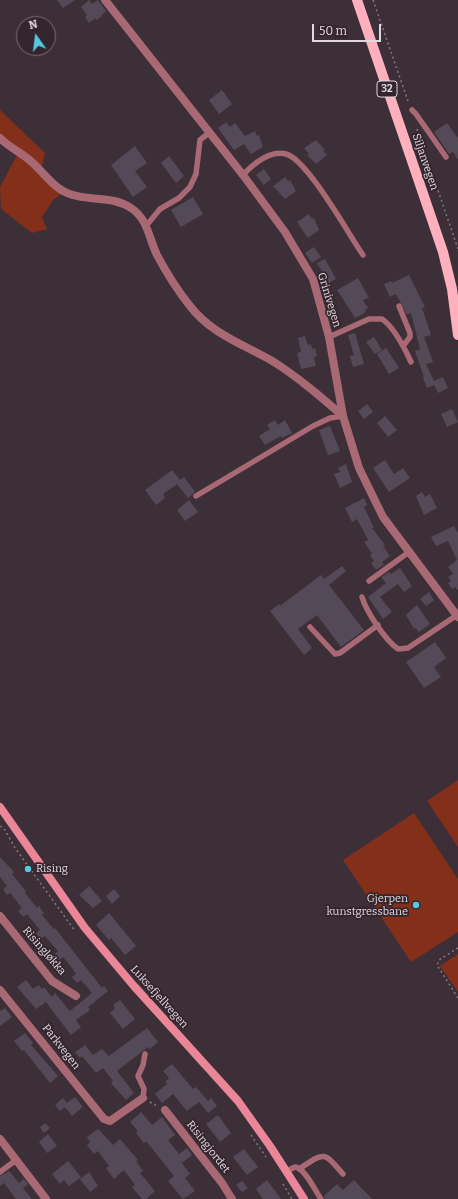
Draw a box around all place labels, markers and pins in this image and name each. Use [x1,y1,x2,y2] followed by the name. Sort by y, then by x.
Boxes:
[36,862,68,876] place label: Rising
[23,864,33,874] marker: Rising
[327,892,408,918] place label: Gjerpen kunstgressbane
[411,900,421,910] marker: Gjerpen kunstgressbane

